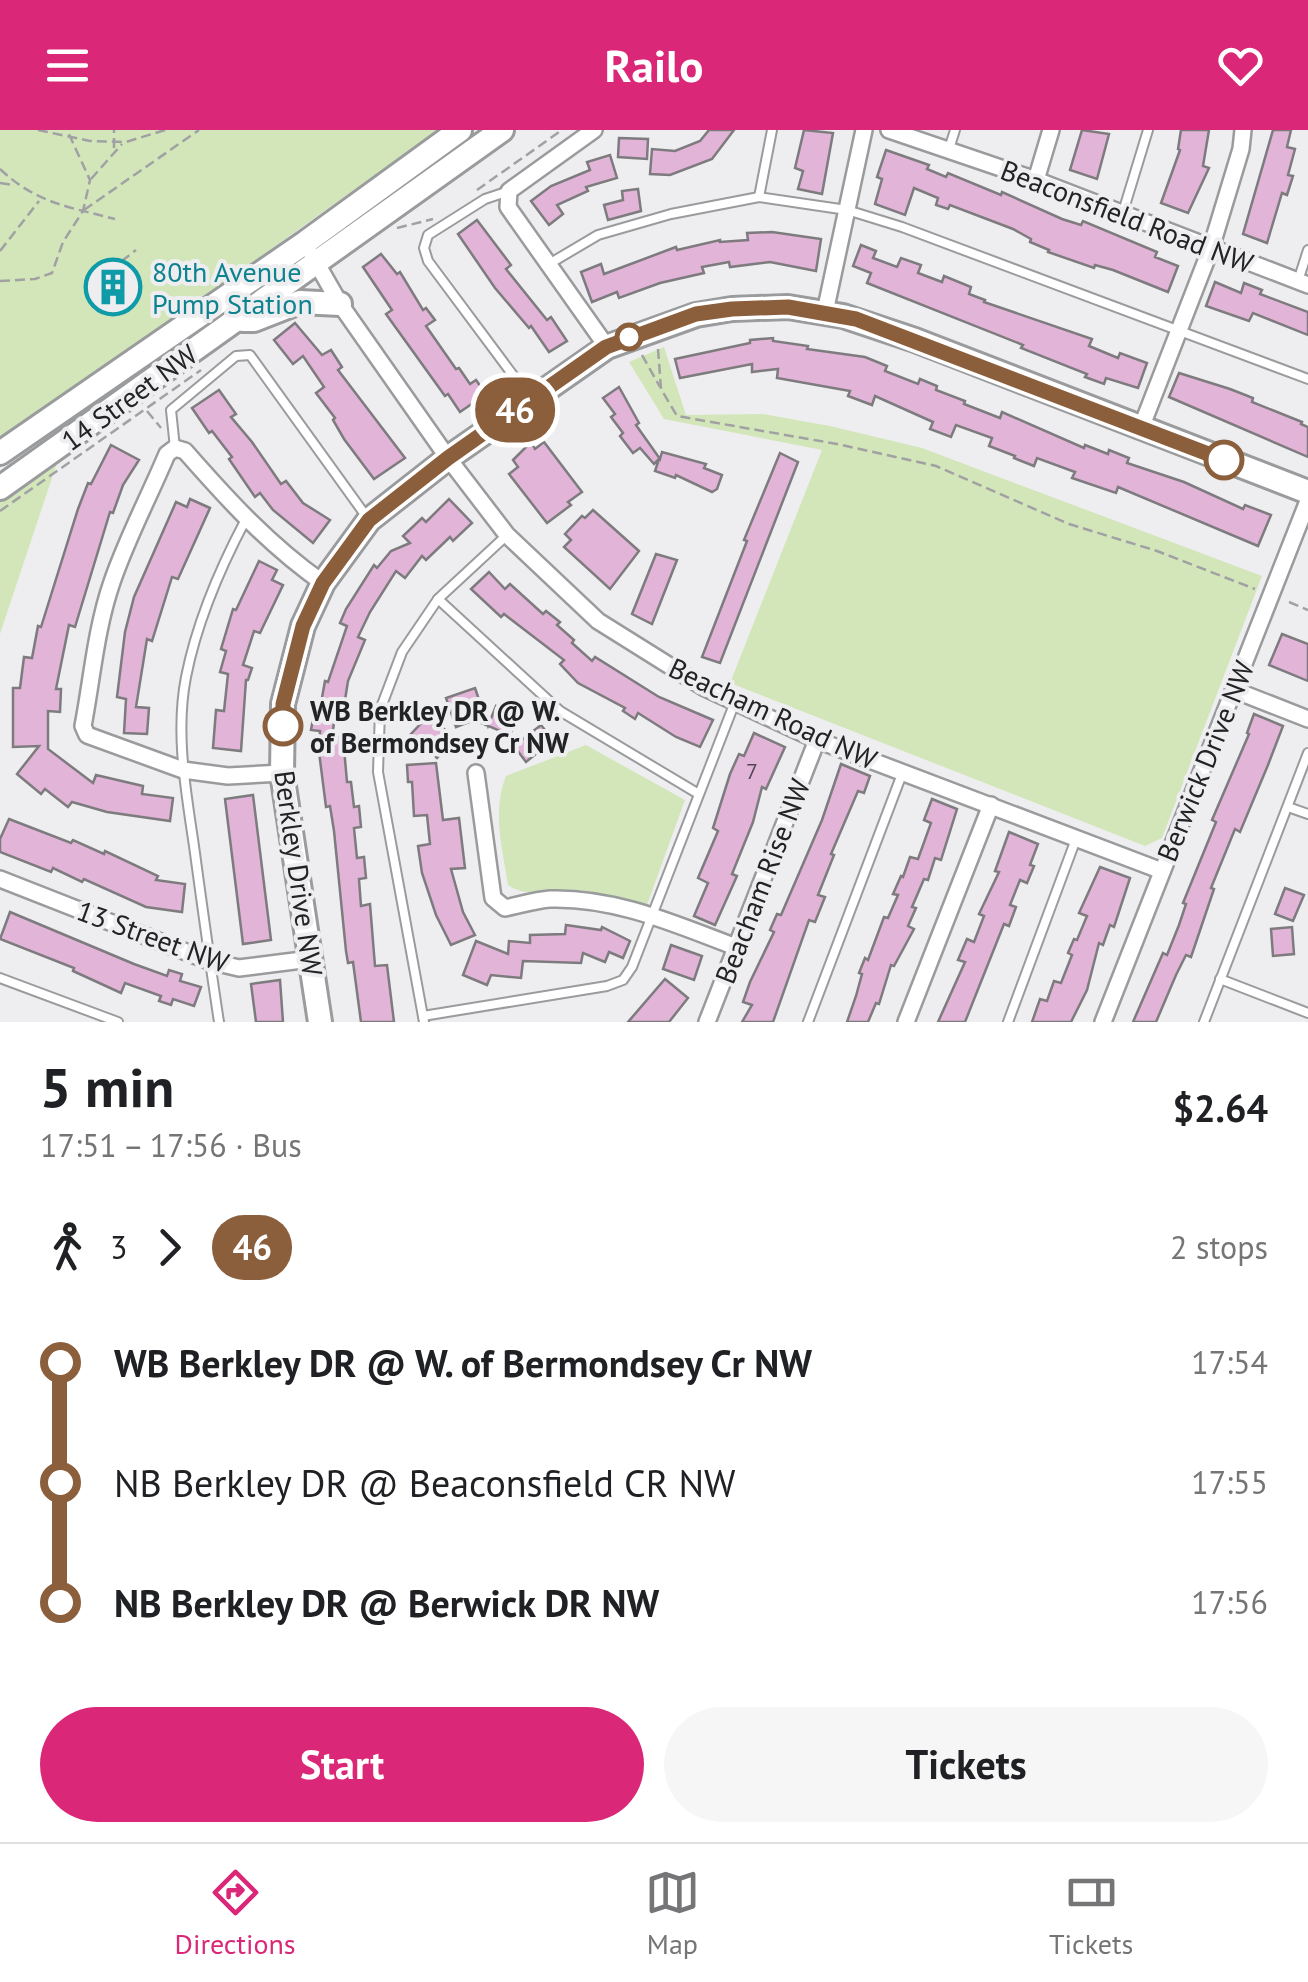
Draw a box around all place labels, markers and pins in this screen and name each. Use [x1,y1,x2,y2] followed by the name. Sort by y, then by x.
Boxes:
[152,253,313,322] place label: 80th Avenue Pump Station
[83,257,143,317] building icon: 80th Avenue Pump Station
[616,324,642,350] unlabelled marker
[1205,441,1243,479] unlabelled marker
[310,692,570,761] place label: WB Berkley DR @ W. of Bermondsey Cr NW
[264,707,302,745] marker: WB Berkley DR @ W. of Bermondsey Cr NW

